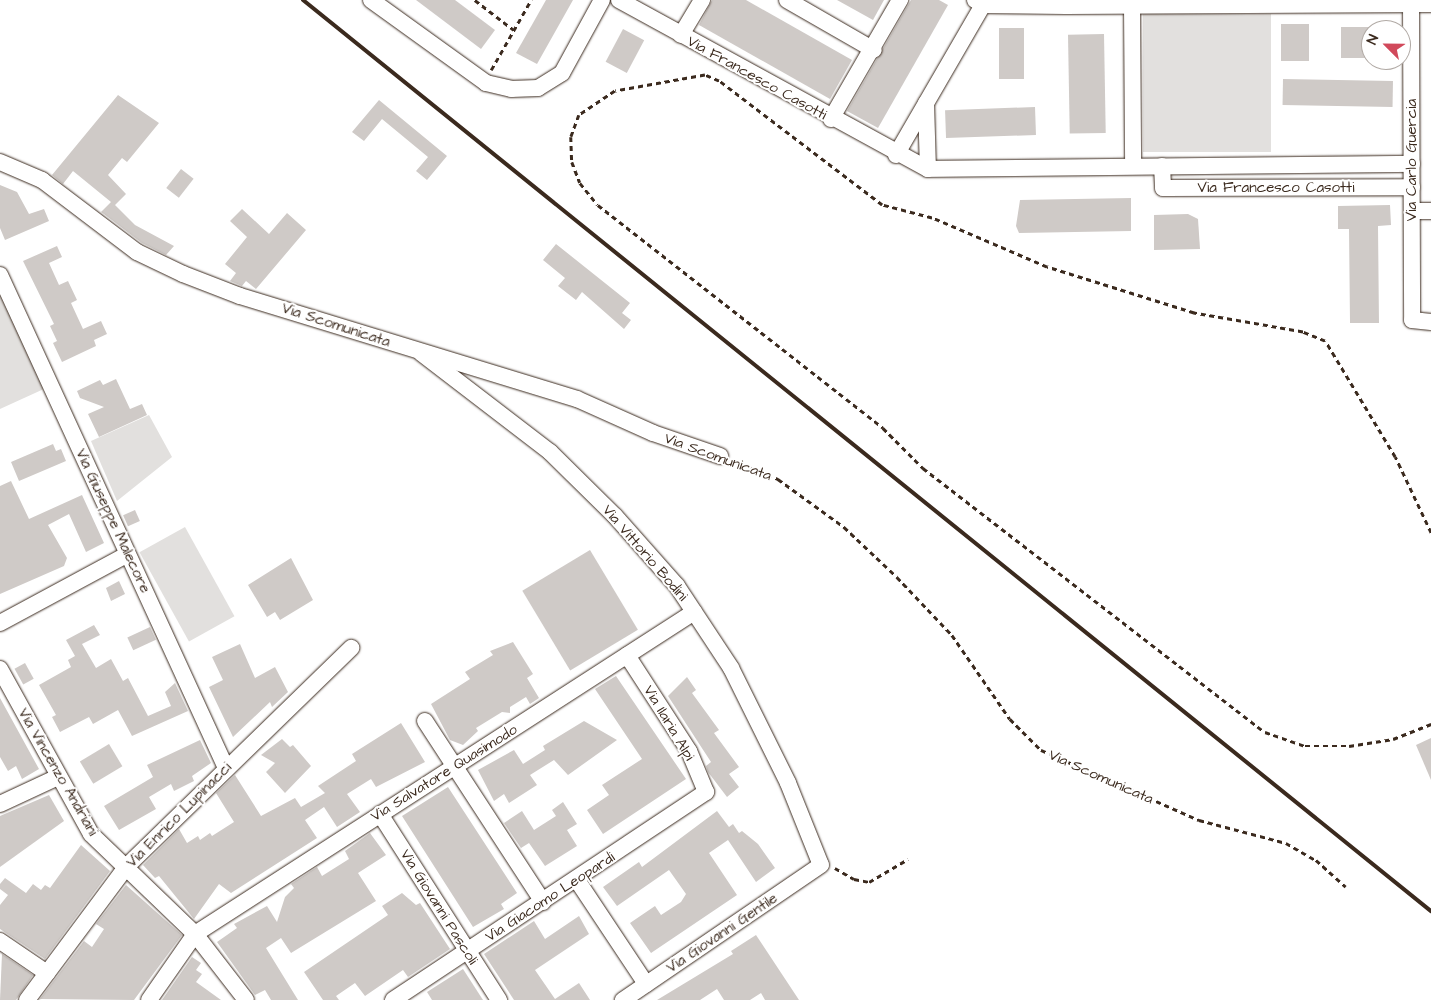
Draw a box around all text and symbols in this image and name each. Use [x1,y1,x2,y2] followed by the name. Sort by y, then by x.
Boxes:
[1361,20,1411,70] north arrow
[684,32,830,124] street label: Via Francesco Casotti
[1362,32,1384,47] text: N
[1403,99,1421,221] street label: Via Carlo Guercia
[1198,179,1354,197] street label: Via Francesco Casotti
[280,299,392,351] street label: Via Scomunicata
[662,429,774,485] street label: Via Scomunicata
[72,446,154,596] street label: Via Giuseppe Malecore
[598,501,692,605] street label: Via Vittorio Bodini
[640,682,698,764] street label: Via Ilaria Alpi
[14,705,102,839] street label: Via Vincenzo Andriani
[367,721,521,825] street label: Via Salvatore Quasimodo
[1046,746,1156,808] street label: Via Scomunicata
[123,759,235,871] street label: Via Enrico Lupinacci
[396,846,482,968] street label: Via Giovanni Pascoli
[482,848,618,946] street label: Via Giacomo Leopardi
[663,889,781,977] street label: Via Giovanni Gentile

